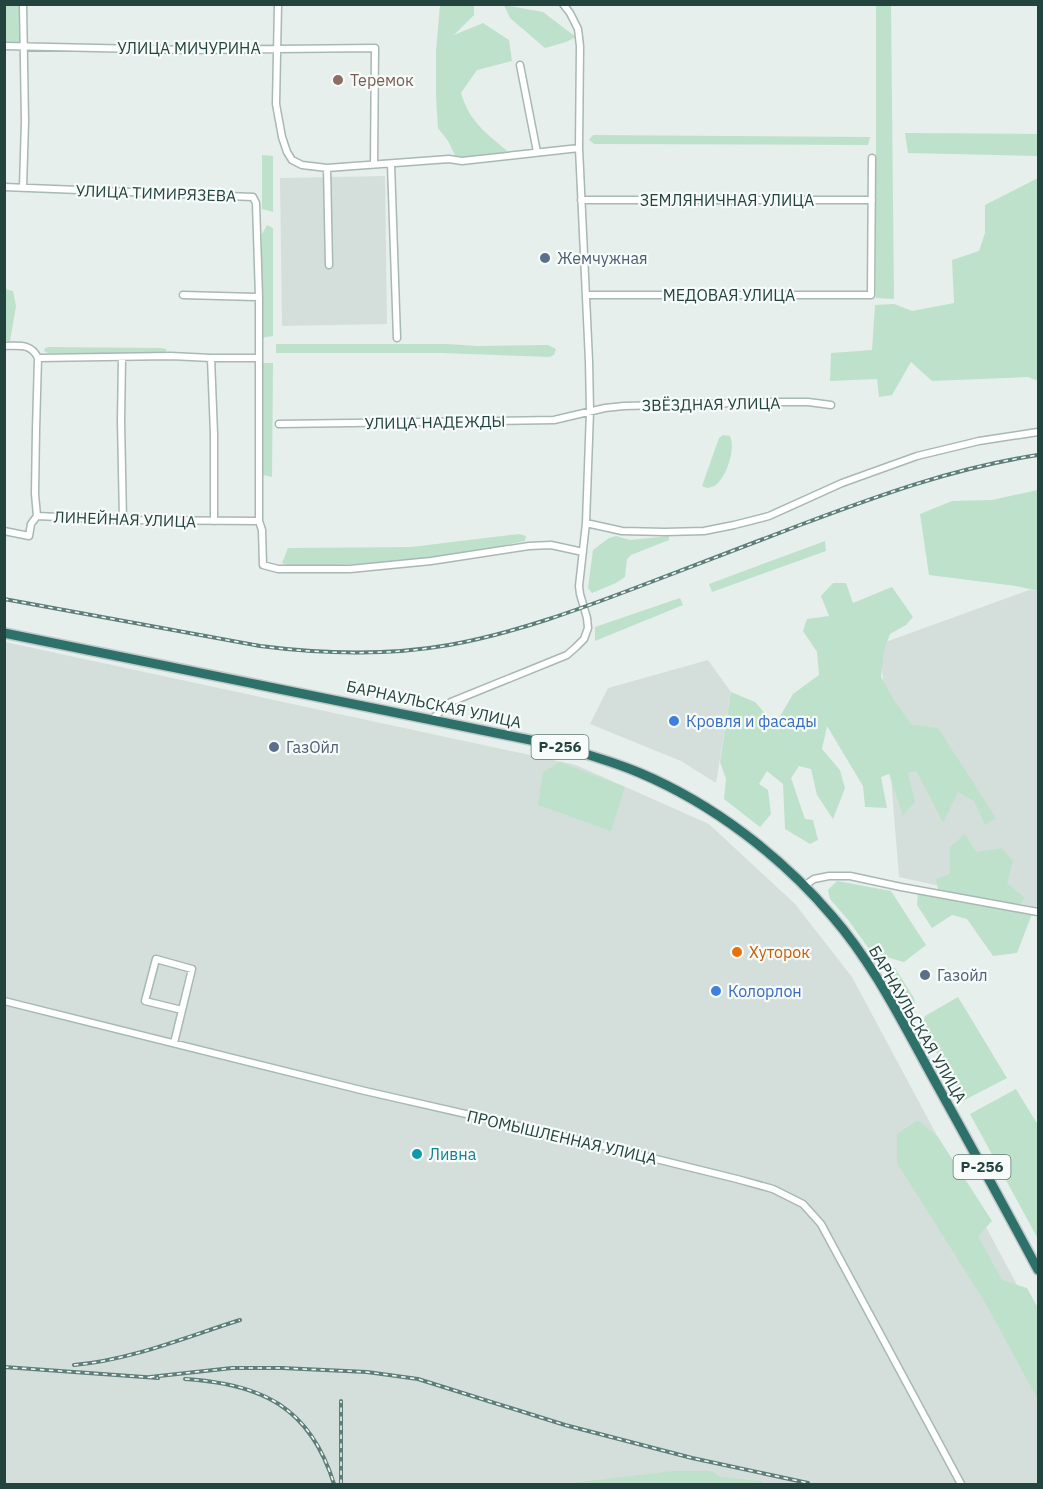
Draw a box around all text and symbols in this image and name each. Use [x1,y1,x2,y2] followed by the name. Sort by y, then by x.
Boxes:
[117,38,261,58] street label: УЛИЦА МИЧУРИНА
[350,70,414,90] place label: Теремок
[331,73,345,87] marker: Теремок
[75,180,237,206] street label: УЛИЦА ТИМИРЯЗЕВА
[640,190,814,210] street label: ЗЕМЛЯНИЧНАЯ УЛИЦА
[557,248,648,268] place label: Жемчужная
[538,251,552,265] marker: Жемчужная
[663,285,795,305] street label: МЕДОВАЯ УЛИЦА
[641,393,781,415] street label: ЗВЁЗДНАЯ УЛИЦА
[364,411,506,433] street label: УЛИЦА НАДЕЖДЫ
[53,507,197,531] street label: ЛИНЕЙНАЯ УЛИЦА
[345,676,523,732] street label: БАРНАУЛЬСКАЯ УЛИЦА
[686,711,817,731] place label: Кровля и фасады
[667,714,681,728] marker: Кровля и фасады
[532,735,588,759] road number: Р-256
[286,737,339,757] place label: ГазОйл
[267,740,281,754] marker: ГазОйл
[749,942,810,962] place label: Хуторок
[865,942,971,1106] street label: БАРНАУЛЬСКАЯ УЛИЦА
[730,945,744,959] marker: Хуторок
[937,965,988,985] place label: Газойл
[918,968,932,982] marker: Газойл
[728,981,802,1001] place label: Колорлон
[709,984,723,998] marker: Колорлон
[465,1105,659,1169] street label: ПРОМЫШЛЕННАЯ УЛИЦА
[429,1144,477,1164] place label: Ливна
[410,1147,424,1161] marker: Ливна
[954,1155,1010,1179] road number: Р-256

